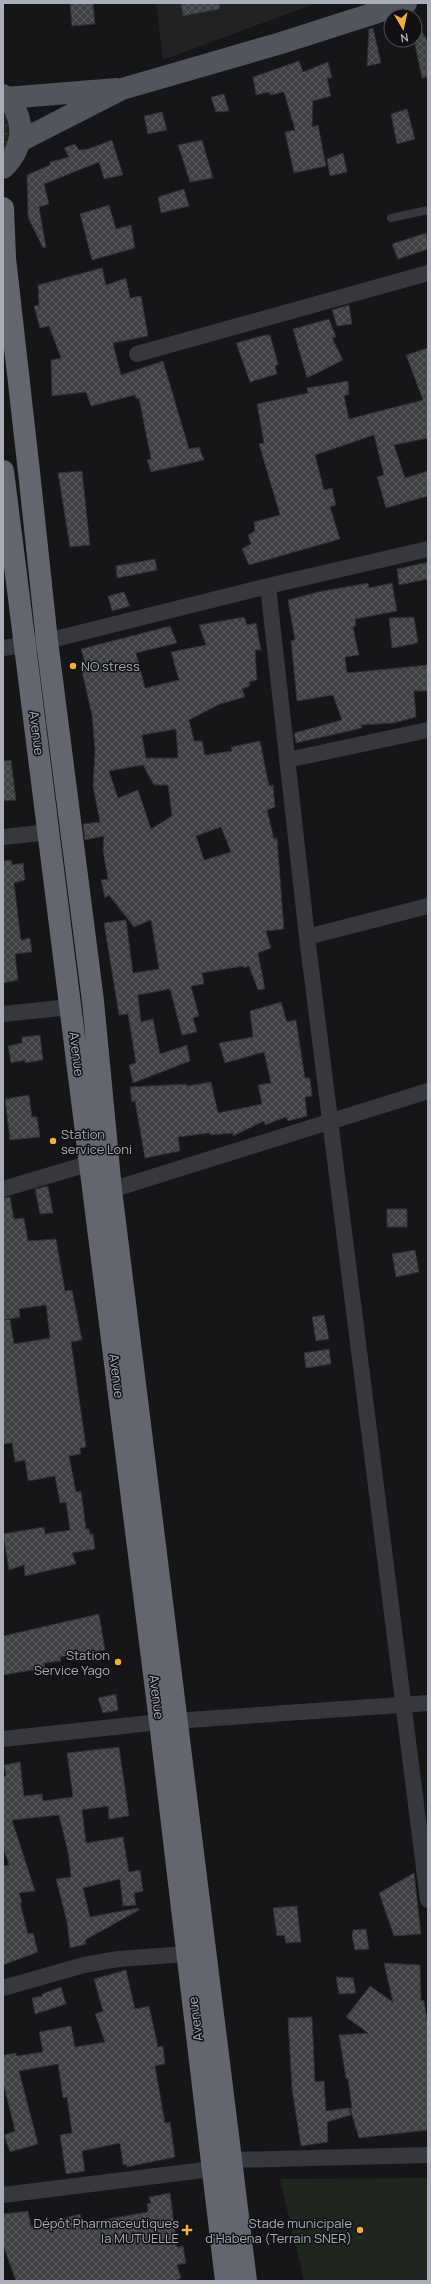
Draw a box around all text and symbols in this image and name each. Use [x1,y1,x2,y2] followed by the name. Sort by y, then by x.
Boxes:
[383,8,423,48] north arrow
[399,30,410,46] text: N
[81,657,140,675] place label: NO stress
[68,661,78,671] marker: NO stress
[25,710,49,757] street label: Avenue
[65,1031,89,1078] street label: Avenue
[61,1125,132,1158] place label: Station service Loni
[48,1136,58,1146] marker: Station service Loni
[105,1353,129,1400] street label: Avenue
[34,1646,110,1679] place label: Station Service Yago
[113,1657,123,1667] marker: Station Service Yago
[145,1674,169,1721] street label: Avenue
[183,1995,207,2042] street label: Avenue
[34,2214,179,2247] place label: Dépôt Pharmaceutiques la MUTUELLE
[205,2214,352,2247] place label: Stade municipale d'Habena (Terrain SNER)
[182,2225,192,2235] marker: Dépôt Pharmaceutiques la MUTUELLE
[355,2225,365,2235] marker: Stade municipale d'Habena (Terrain SNER)

